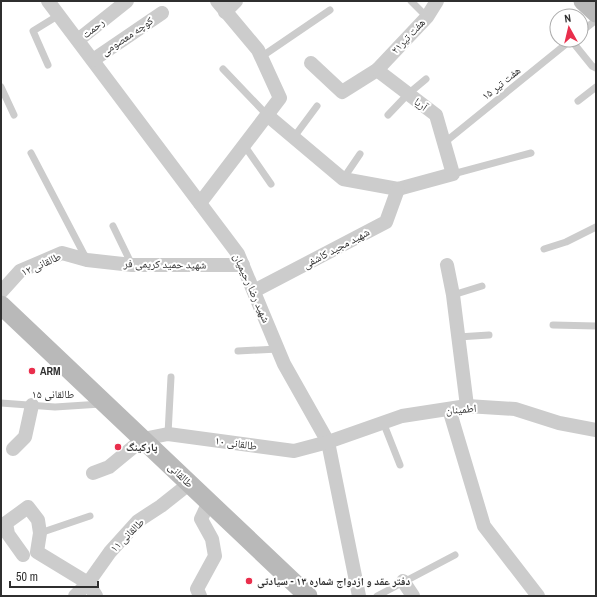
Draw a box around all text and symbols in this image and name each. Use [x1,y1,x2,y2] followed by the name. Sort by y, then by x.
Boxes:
[549,8,589,48] north arrow
[563,11,572,25] text: N
[98,13,156,59] street label: کوچه معصومی
[79,15,107,41] street label: رحمت
[388,15,428,57] street label: هفت تیر۲۱
[479,63,524,103] street label: هفت تیر ۱۵
[411,94,431,114] street label: آریا
[300,225,372,271] street label: شهید مجید کاشفی
[19,249,63,279] street label: طالقانی ۱۲
[231,251,273,325] street label: شهید رضا رحیمیان
[122,256,207,272] street label: شهید حمید کریمی فر
[40,364,61,378] place label: ARM
[27,366,37,376] marker: ARM
[32,387,74,401] street label: طالقانی ۱۵
[445,401,477,417] street label: اطمینان
[214,433,258,453] street label: طالقانی ۱۰
[126,440,158,454] place label: پارکینگ
[113,442,123,452] marker: پارکینگ
[165,460,197,490] street label: طالقانی
[107,515,147,555] street label: طالقانی ۱۱
[10,563,98,589] scale bar
[16,569,38,585] text: 50 m
[257,574,410,589] place label: دفتر عقد و ازدواج شماره ۱۳ - سیادتی
[244,576,254,586] marker: دفتر عقد و ازدواج شماره ۱۳ - سیادتی

